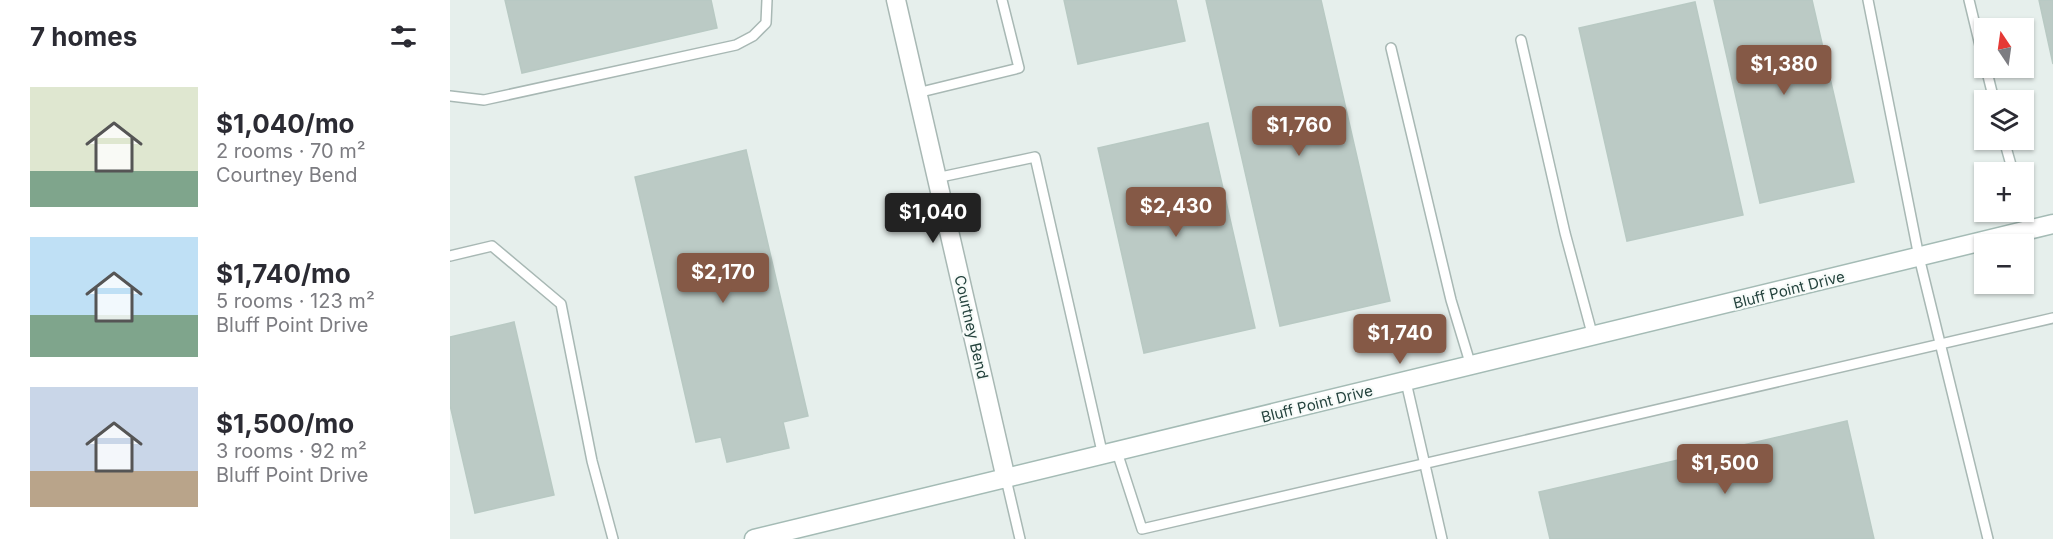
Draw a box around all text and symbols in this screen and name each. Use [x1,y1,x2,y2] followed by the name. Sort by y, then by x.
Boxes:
[1974,18,2034,78] north arrow
[1974,18,2034,294] map controls
[387,20,420,53] icon: filters
[30,21,137,52] text: 7 homes
[1735,45,1833,96] pin: $1,380
[1750,52,1818,76] text: $1,380
[1974,90,2034,150] button: layers
[1250,106,1348,157] pin: $1,760
[216,108,355,139] text: $1,040/mo
[78,111,150,183] icon: home
[1266,113,1332,137] text: $1,760
[216,139,366,163] text: 2 rooms · 70 m²
[1974,162,2034,222] button: +
[216,163,358,187] text: Courtney Bend
[1127,187,1225,238] pin: $2,430
[884,193,982,244] pin: $1,040
[1140,194,1212,218] text: $2,430
[899,200,967,224] text: $1,040
[1974,234,2034,294] button: −
[674,253,772,304] pin: $2,170
[216,258,351,289] text: $1,740/mo
[691,260,755,284] text: $2,170
[78,261,150,333] icon: home
[1731,266,1847,313] street label: Bluff Point Drive
[950,273,993,381] street label: Courtney Bend
[216,289,375,313] text: 5 rooms · 123 m²
[216,313,369,337] text: Bluff Point Drive
[1351,314,1449,365] pin: $1,740
[1367,321,1433,345] text: $1,740
[1259,380,1375,427] street label: Bluff Point Drive
[216,408,354,439] text: $1,500/mo
[78,411,150,483] icon: home
[216,439,367,463] text: 3 rooms · 92 m²
[1676,444,1774,495] pin: $1,500
[1691,451,1759,475] text: $1,500
[216,463,369,487] text: Bluff Point Drive

